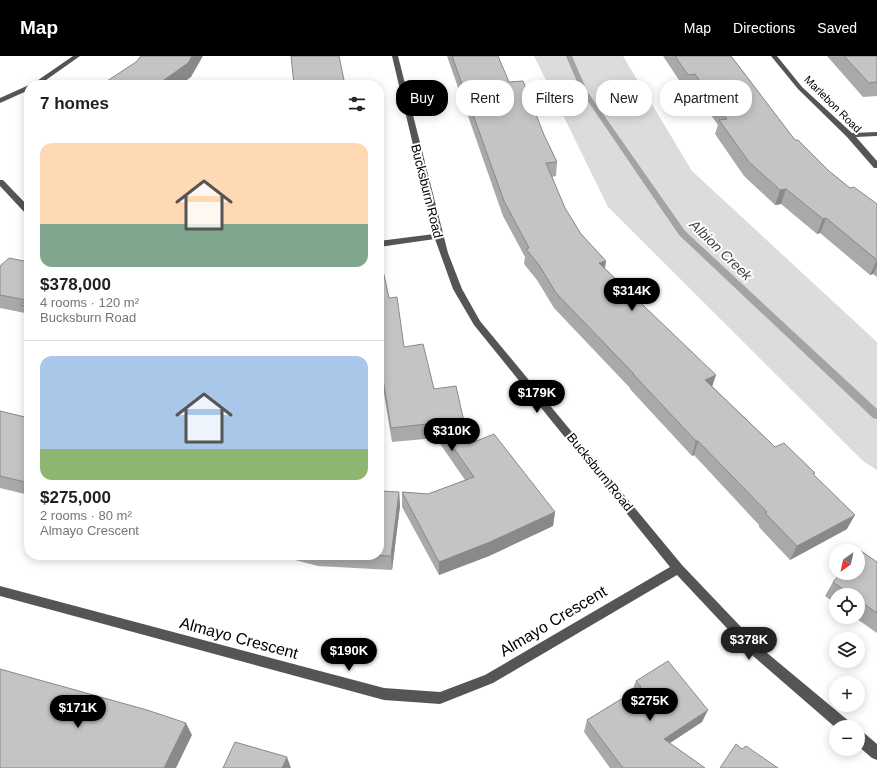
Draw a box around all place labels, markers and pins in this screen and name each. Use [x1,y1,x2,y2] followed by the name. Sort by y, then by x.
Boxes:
[604,278,660,312] pin: $314K
[509,380,565,414] pin: $179K
[424,418,480,452] pin: $310K
[721,627,777,661] pin: $378K
[321,638,377,672] pin: $190K
[622,688,678,722] pin: $275K
[50,695,106,729] pin: $171K

